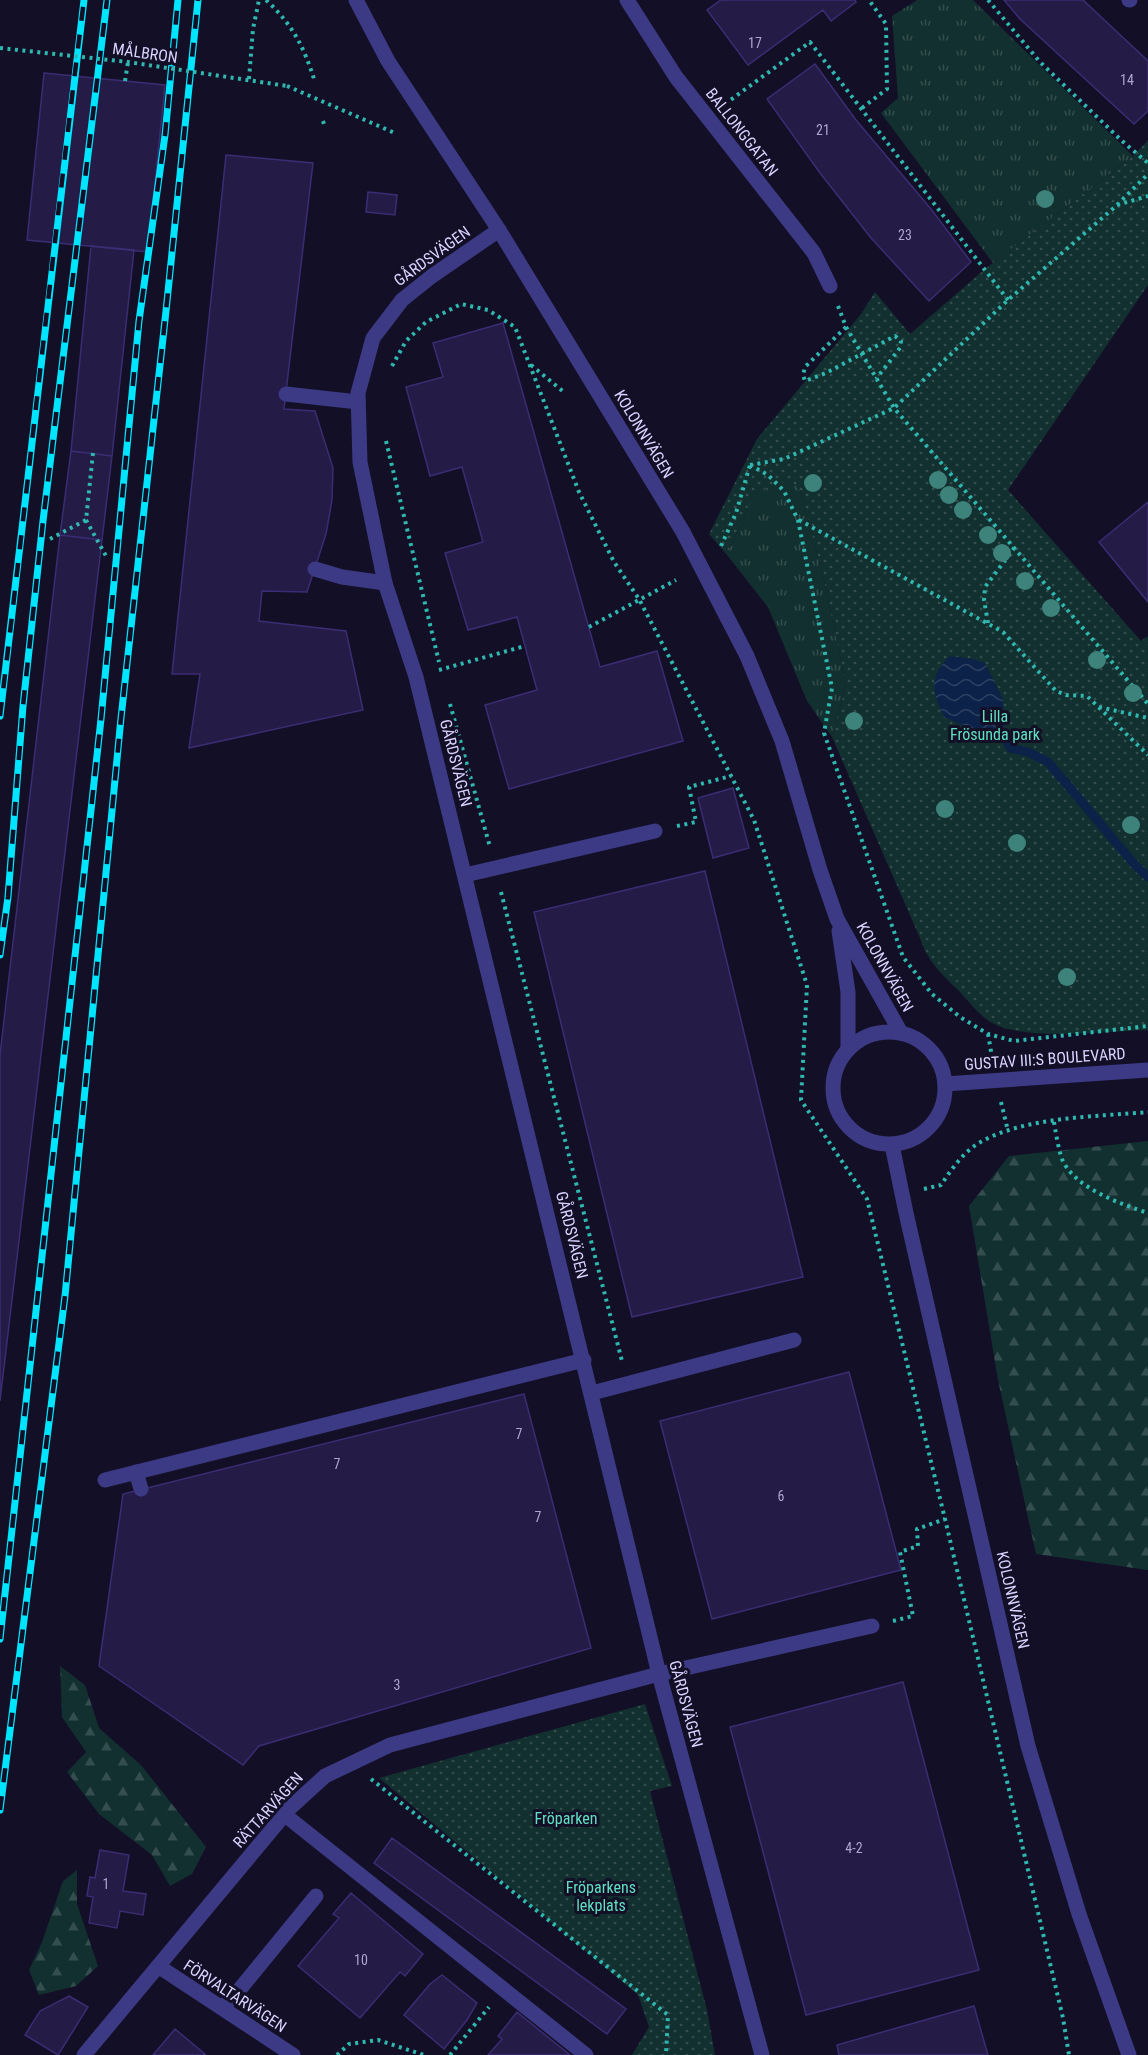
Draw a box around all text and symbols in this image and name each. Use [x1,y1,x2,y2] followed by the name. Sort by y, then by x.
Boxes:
[748,35,762,51] house number: 17
[111,38,179,67] street label: MÅLBRON
[1120,72,1134,88] house number: 14
[702,84,782,180] street label: BALLONGGATAN
[816,122,830,138] house number: 21
[390,221,474,290] street label: GÅRDSVÄGEN
[898,227,912,243] house number: 23
[610,386,678,482] street label: KOLONNVÄGEN
[950,707,1041,744] park label: Lilla Frösunda park
[436,717,477,809] street label: GÅRDSVÄGEN
[853,919,917,1015] street label: KOLONNVÄGEN
[964,1044,1126,1074] street label: GUSTAV III:S BOULEVARD
[552,1189,593,1281] street label: GÅRDSVÄGEN
[516,1426,523,1442] house number: 7
[334,1456,341,1472] house number: 7
[778,1488,785,1504] house number: 6
[535,1509,542,1525] house number: 7
[993,1549,1033,1651] street label: KOLONNVÄGEN
[665,1658,708,1750] street label: GÅRDSVÄGEN
[394,1677,400,1693] house number: 3
[229,1768,307,1852] street label: RÄTTARVÄGEN
[535,1809,597,1828] park label: Fröparken
[845,1840,863,1856] house number: 4-2
[103,1876,109,1892] house number: 1
[566,1878,636,1915] park label: Fröparkens lekplats
[354,1952,368,1968] house number: 10
[180,1956,290,2036] street label: FÖRVALTARVÄGEN

